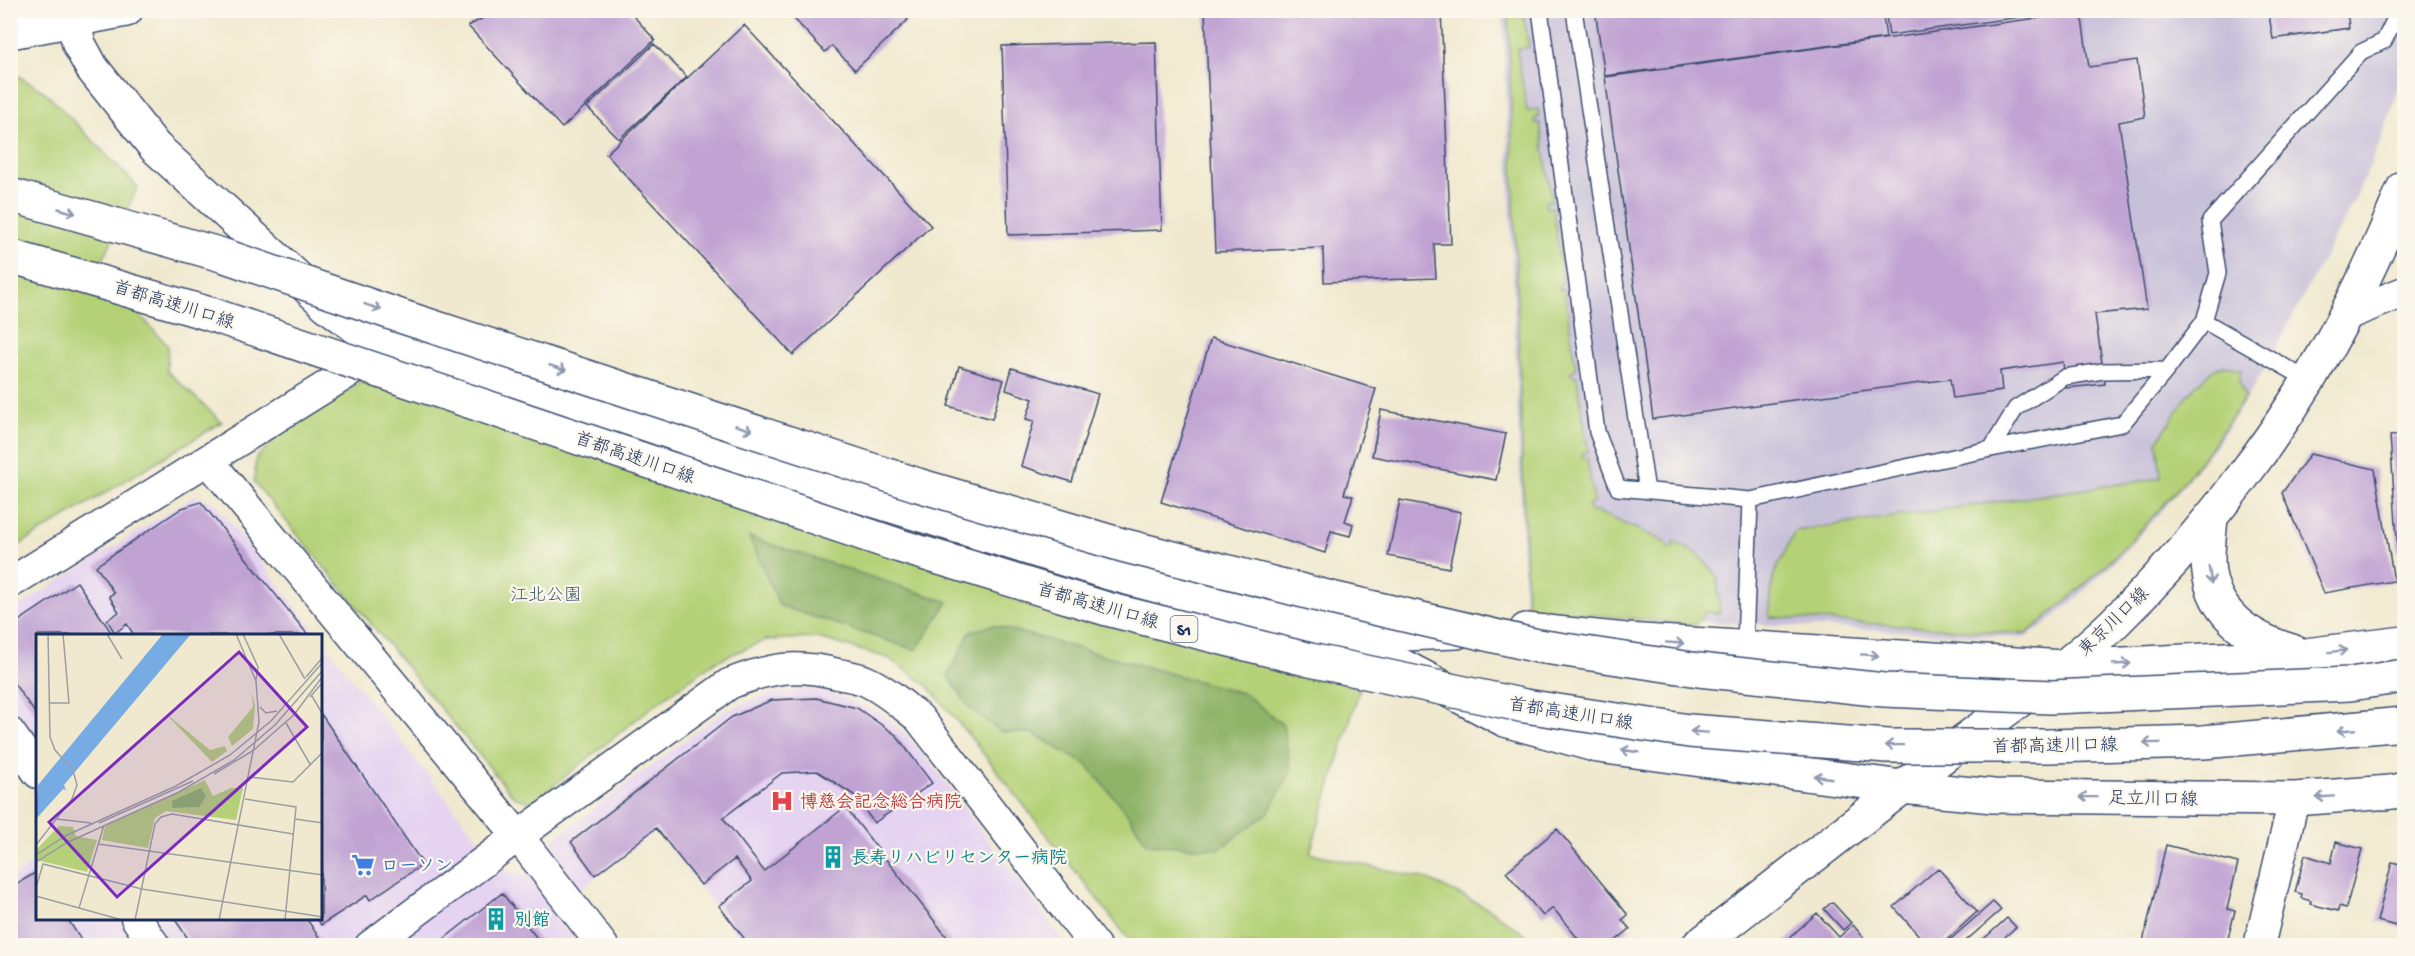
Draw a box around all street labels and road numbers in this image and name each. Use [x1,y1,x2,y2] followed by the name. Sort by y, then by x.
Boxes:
[110,277,237,335] street label: 首都高速川口線
[571,428,697,490] street label: 首都高速川口線
[1034,579,1161,635] street label: 首都高速川口線
[2074,583,2154,662] street label: 東京川口線
[1170,616,1198,642] road number: S1
[1507,694,1635,736] street label: 首都高速川口線
[1992,735,2118,759] street label: 首都高速川口線
[2108,788,2198,812] street label: 足立川口線

